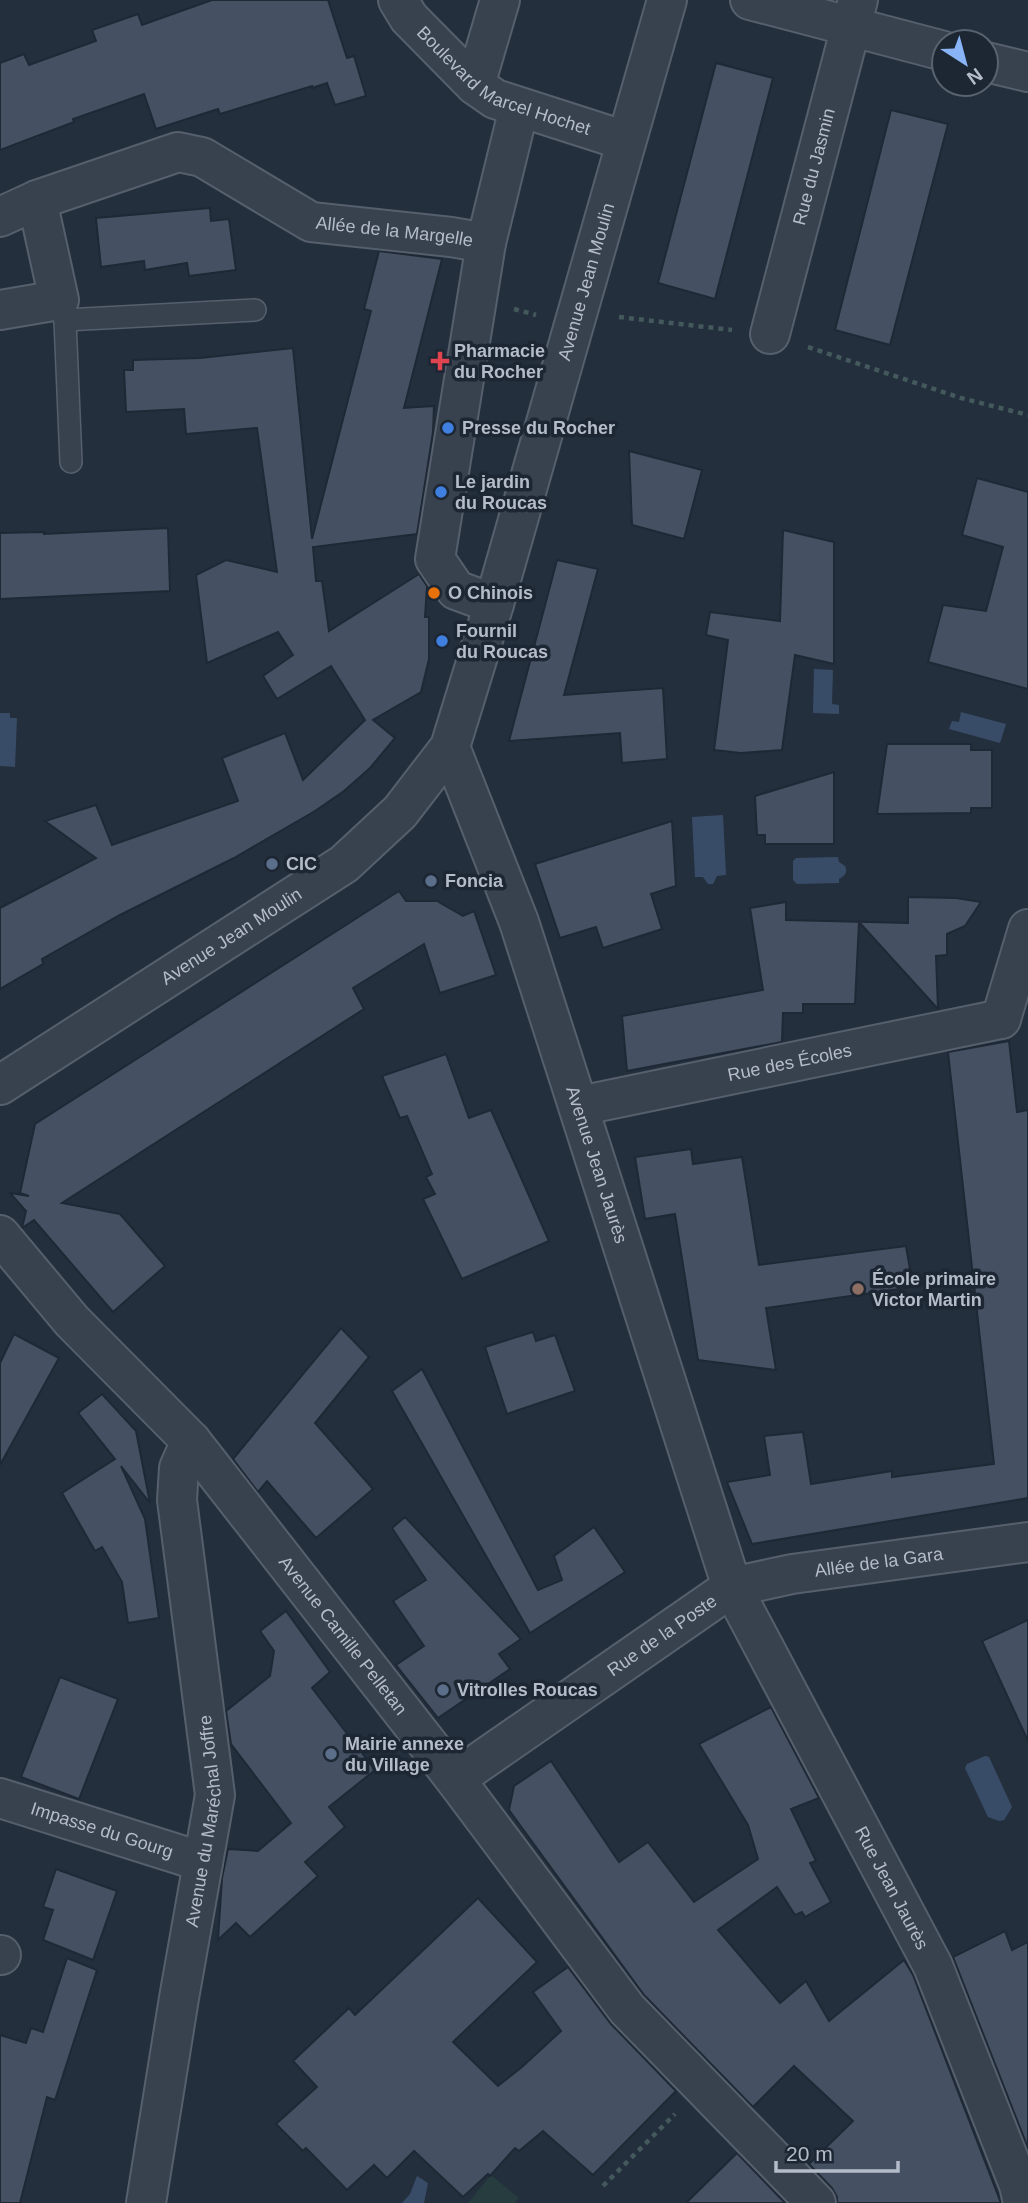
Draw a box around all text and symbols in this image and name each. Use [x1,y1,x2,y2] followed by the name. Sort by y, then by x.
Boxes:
[413,22,593,139] street label: Boulevard Marcel Hochet
[930,28,1000,98] north arrow
[963,64,986,89] text: N
[789,106,839,227] street label: Rue du Jasmin
[554,201,618,363] street label: Avenue Jean Moulin
[315,213,475,251] street label: Allée de la Margelle
[454,341,545,382] place label: Pharmacie du Rocher
[432,353,448,369] marker: Pharmacie du Rocher
[462,418,615,438] place label: Presse du Rocher
[440,420,456,436] marker: Presse du Rocher
[455,472,547,513] place label: Le jardin du Roucas
[433,484,449,500] marker: Le jardin du Roucas
[448,583,533,603] place label: O Chinois
[426,585,442,601] marker: O Chinois
[456,621,548,662] place label: Fournil du Roucas
[434,633,450,649] marker: Fournil du Roucas
[286,854,317,874] place label: CIC
[264,856,280,872] marker: CIC
[445,871,504,891] place label: Foncia
[423,873,439,889] marker: Foncia
[157,884,305,989] street label: Avenue Jean Moulin
[726,1040,853,1085] street label: Rue des Écoles
[562,1084,631,1246] street label: Avenue Jean Jaurès
[872,1268,996,1310] place label: École primaire Victor Martin
[850,1281,866,1297] marker: École primaire Victor Martin
[813,1544,945,1581] street label: Allée de la Gara
[275,1552,411,1719] street label: Avenue Camille Pelletan
[604,1591,720,1680] street label: Rue de la Poste
[457,1680,598,1700] place label: Vitrolles Roucas
[435,1682,451,1698] marker: Vitrolles Roucas
[182,1714,225,1929] street label: Avenue du Maréchal Joffre
[345,1734,464,1775] place label: Mairie annexe du Village
[323,1746,339,1762] marker: Mairie annexe du Village
[28,1798,176,1862] street label: Impasse du Gourg
[851,1823,932,1953] street label: Rue Jean Jaurès
[776,2130,898,2174] scale bar
[786,2142,833,2165] text: 20 m

